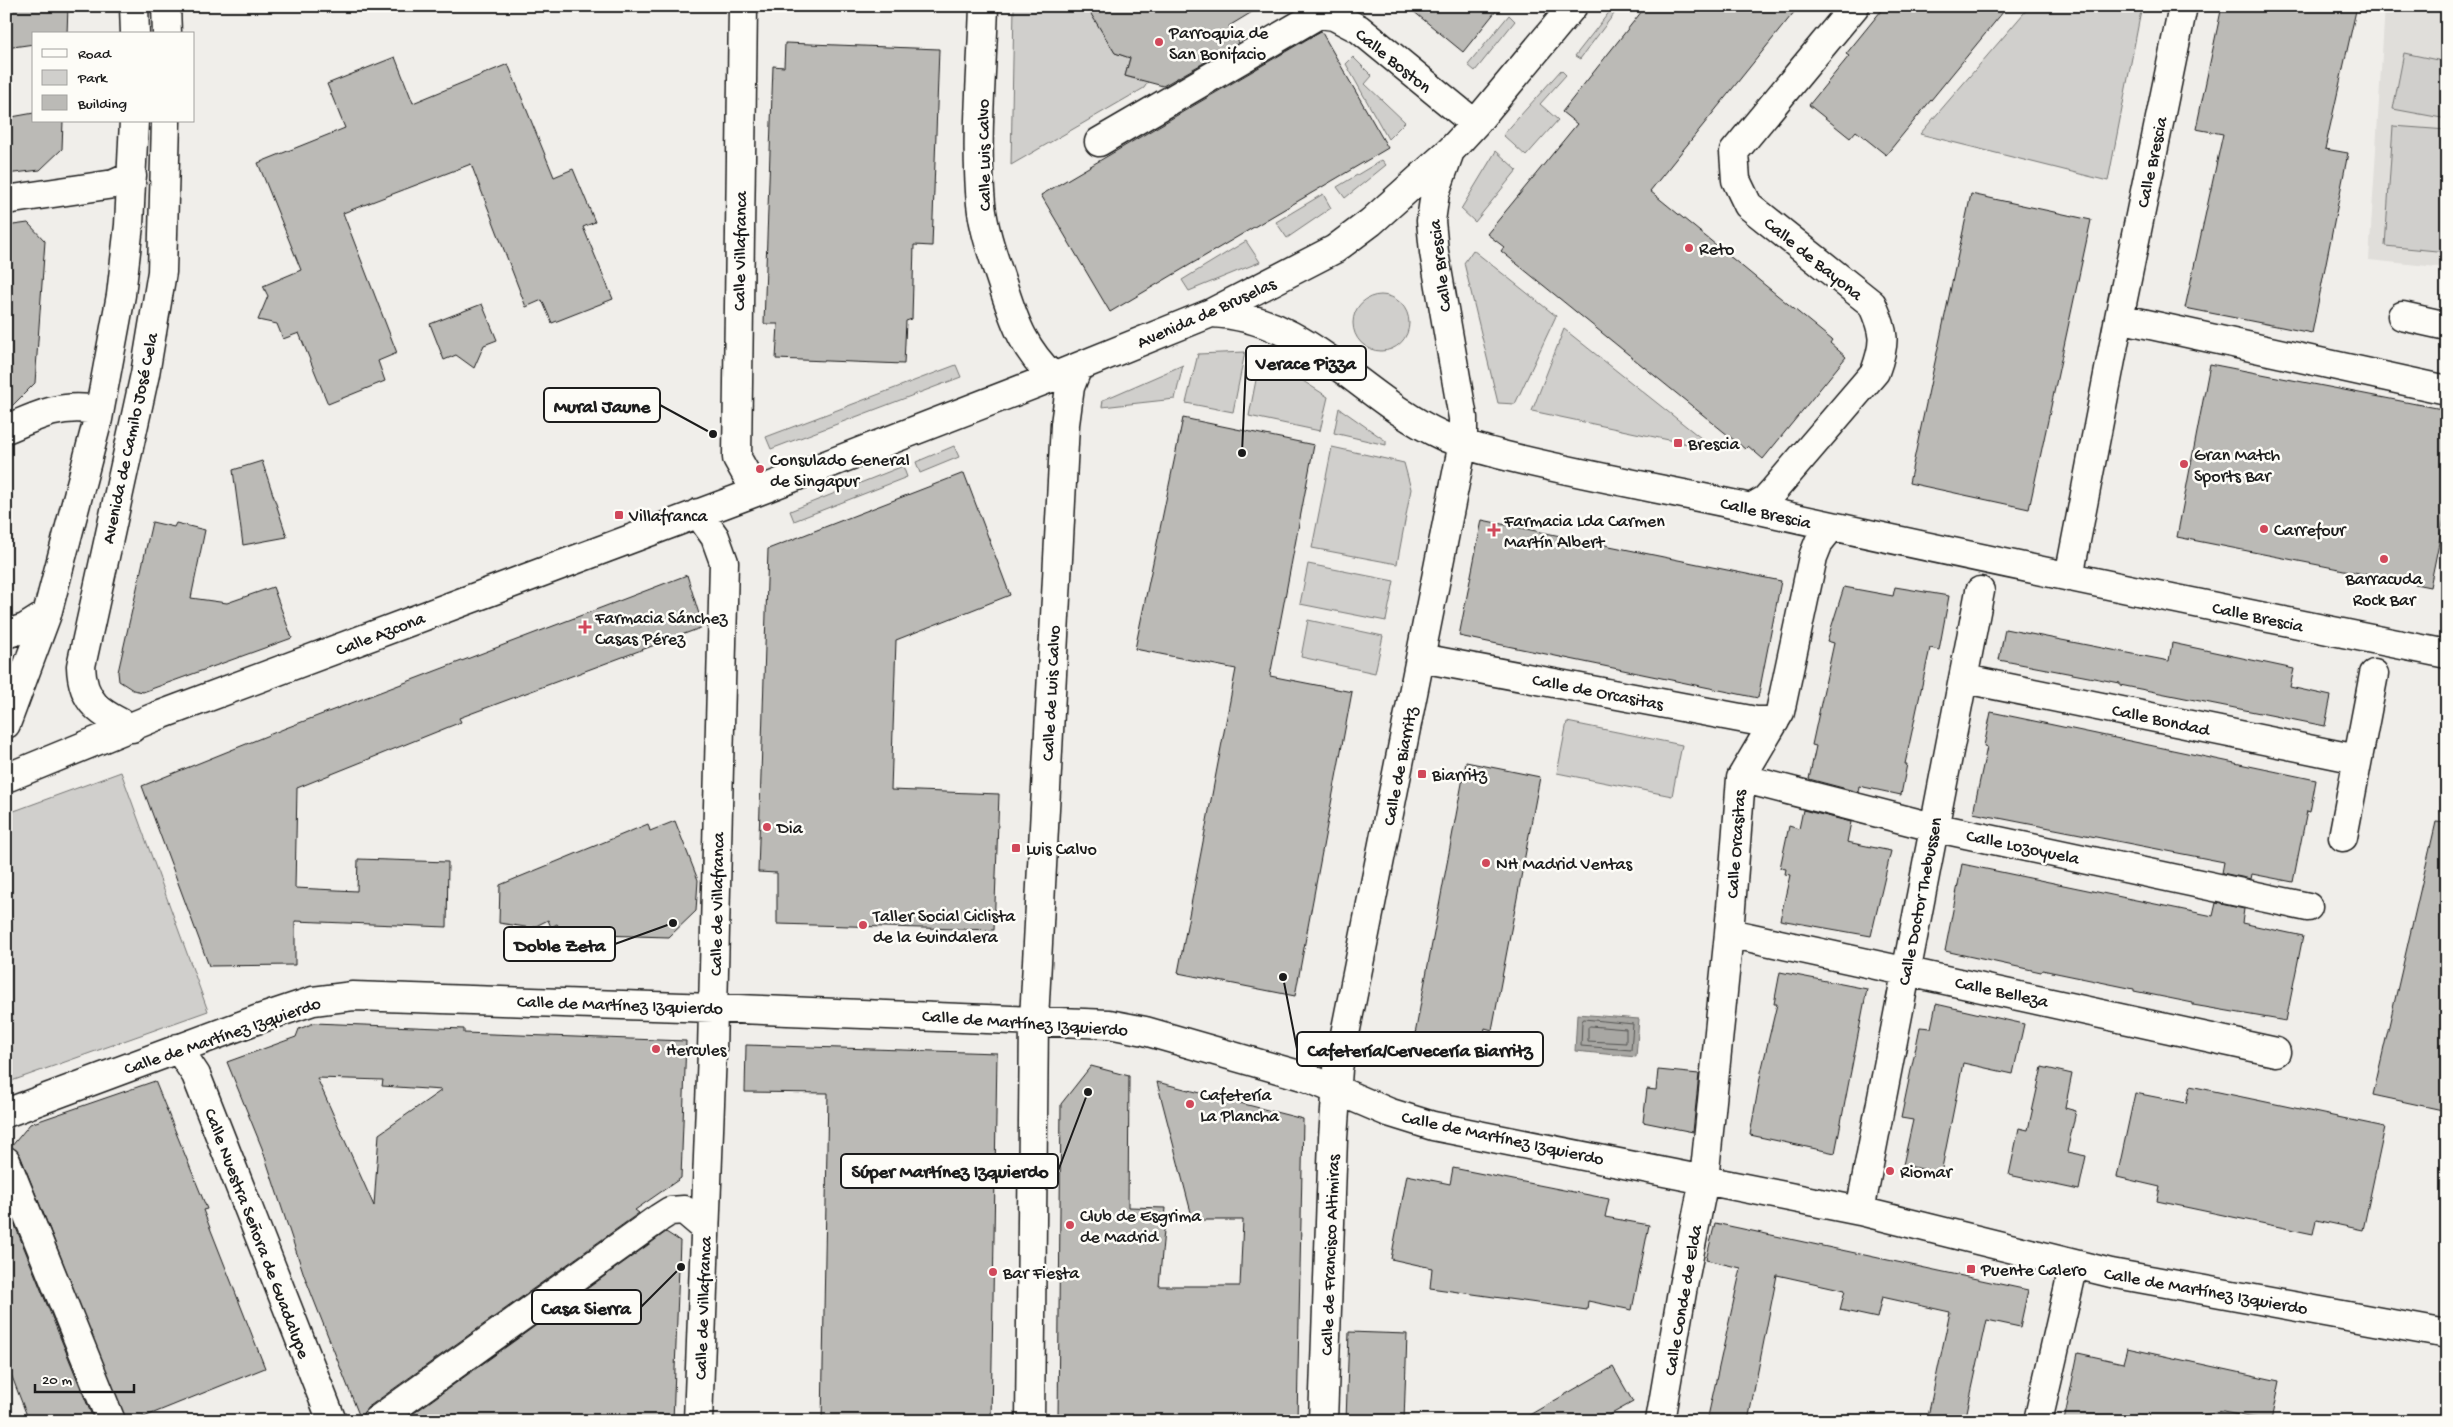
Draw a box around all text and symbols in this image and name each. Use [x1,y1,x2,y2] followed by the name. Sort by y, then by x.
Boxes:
[1168,24,1269,66] place label: Parroquia de San Bonifacio
[1350,25,1435,99] street label: Calle Boston
[32,32,195,122] legend
[1153,36,1165,48] marker: Parroquia de San Bonifacio
[78,46,112,64] text: Road
[77,70,108,88] text: Park
[77,96,127,114] text: Building
[974,99,997,211] street label: Calle Luis Calvo
[2134,114,2174,210] street label: Calle Brescia
[730,190,753,311] street label: Calle Villafranca
[1759,214,1867,307] street label: Calle de Bayona
[1425,217,1458,313] street label: Calle Brescia
[1699,240,1734,261] place label: Reto
[1683,242,1695,254] marker: Reto
[1134,274,1281,354] street label: Avenida de Bruselas
[99,330,164,546] street label: Avenida de Camilo José Cela
[1246,346,1366,380] callout: Verace Pizza
[1255,354,1358,377] text: Verace Pizza
[544,388,660,422] callout: Mural Jaune
[554,397,651,420] text: Mural Jaune
[1687,435,1741,456] place label: Brescia
[1672,437,1684,449] marker: Brescia
[2194,446,2280,488] place label: Gran Match Sports Bar
[770,451,910,493] place label: Consulado General de Singapur
[2178,458,2190,470] marker: Gran Match Sports Bar
[754,463,766,475] marker: Consulado General de Singapur
[1718,494,1814,535] street label: Calle Brescia
[628,507,708,528] place label: Villafranca
[613,509,625,521] marker: Villafranca
[1503,512,1665,554] place label: Farmacia Lda Carmen Martín Albert
[2274,521,2347,542] place label: Carrefour
[2258,523,2270,535] marker: Carrefour
[1488,524,1500,536] marker: Farmacia Lda Carmen Martín Albert
[2378,553,2390,565] marker: Barracuda Rock Bar
[2344,570,2424,612] place label: Barracuda Rock Bar
[2210,599,2306,639] street label: Calle Brescia
[333,608,429,662] street label: Calle Azcona
[594,609,729,651] place label: Farmacia Sánchez Casas Pérez
[579,621,591,633] marker: Farmacia Sánchez Casas Pérez
[1038,625,1067,762] street label: Calle de Luis Calvo
[1530,670,1666,717] street label: Calle de Orcasitas
[2110,701,2213,742] street label: Calle Bondad
[1380,704,1423,828] street label: Calle de Biarritz
[1431,766,1488,787] place label: Biarritz
[1416,768,1428,780] marker: Biarritz
[1723,788,1752,899] street label: Calle Orcasitas
[1895,815,1948,987] street label: Calle Doctor Thebussen
[776,819,804,840] place label: Dia
[761,821,773,833] marker: Dia
[1964,826,2082,871] street label: Calle Lozoyuela
[707,831,730,976] street label: Calle de Villafranca
[1026,840,1097,861] place label: Luis Calvo
[1010,842,1022,854] marker: Luis Calvo
[1496,855,1634,876] place label: NH Madrid Ventas
[1480,857,1492,869] marker: NH Madrid Ventas
[872,907,1016,949] place label: Taller Social Ciclista de la Guindalera
[857,919,869,931] marker: Taller Social Ciclista de la Guindalera
[504,927,615,961] callout: Doble Zeta
[512,936,607,959] text: Doble Zeta
[1953,973,2051,1014] street label: Calle Belleza
[516,992,723,1021] street label: Calle de Martínez Izquierdo
[122,994,324,1081] street label: Calle de Martínez Izquierdo
[921,1007,1129,1042] street label: Calle de Martínez Izquierdo
[1297,1032,1543,1066] callout: Cafetería/Cervecería Biarritz
[666,1041,728,1062] place label: Hercules
[1306,1041,1534,1064] text: Cafetería/Cervecería Biarritz
[650,1043,662,1055] marker: Hercules
[1200,1086,1280,1128] place label: Cafetería La Plancha
[1184,1098,1196,1110] marker: Cafetería La Plancha
[198,1106,313,1363] street label: Calle Nuestra Señora de Guadalupe
[1399,1108,1606,1171] street label: Calle de Martínez Izquierdo
[1317,1153,1346,1356] street label: Calle de Francisco Altimiras
[841,1154,1058,1188] callout: Súper Martínez Izquierdo
[851,1162,1049,1185] text: Súper Martínez Izquierdo
[1900,1163,1953,1184] place label: Riomar
[1884,1165,1896,1177] marker: Riomar
[1080,1207,1202,1249] place label: Club de Esgrima de Madrid
[1064,1219,1076,1231] marker: Club de Esgrima de Madrid
[1661,1222,1708,1378] street label: Calle Conde de Elda
[691,1235,718,1380] street label: Calle de Villafranca
[1980,1261,2087,1282] place label: Puente Calero
[1965,1263,1977,1275] marker: Puente Calero
[1002,1264,1080,1285] place label: Bar Fiesta
[2102,1264,2309,1321] street label: Calle de Martínez Izquierdo
[987,1266,999,1278] marker: Bar Fiesta
[532,1290,641,1324] callout: Casa Sierra
[540,1299,632,1322] text: Casa Sierra
[35,1362,134,1394] scale bar
[42,1372,72,1390] text: 20 m

